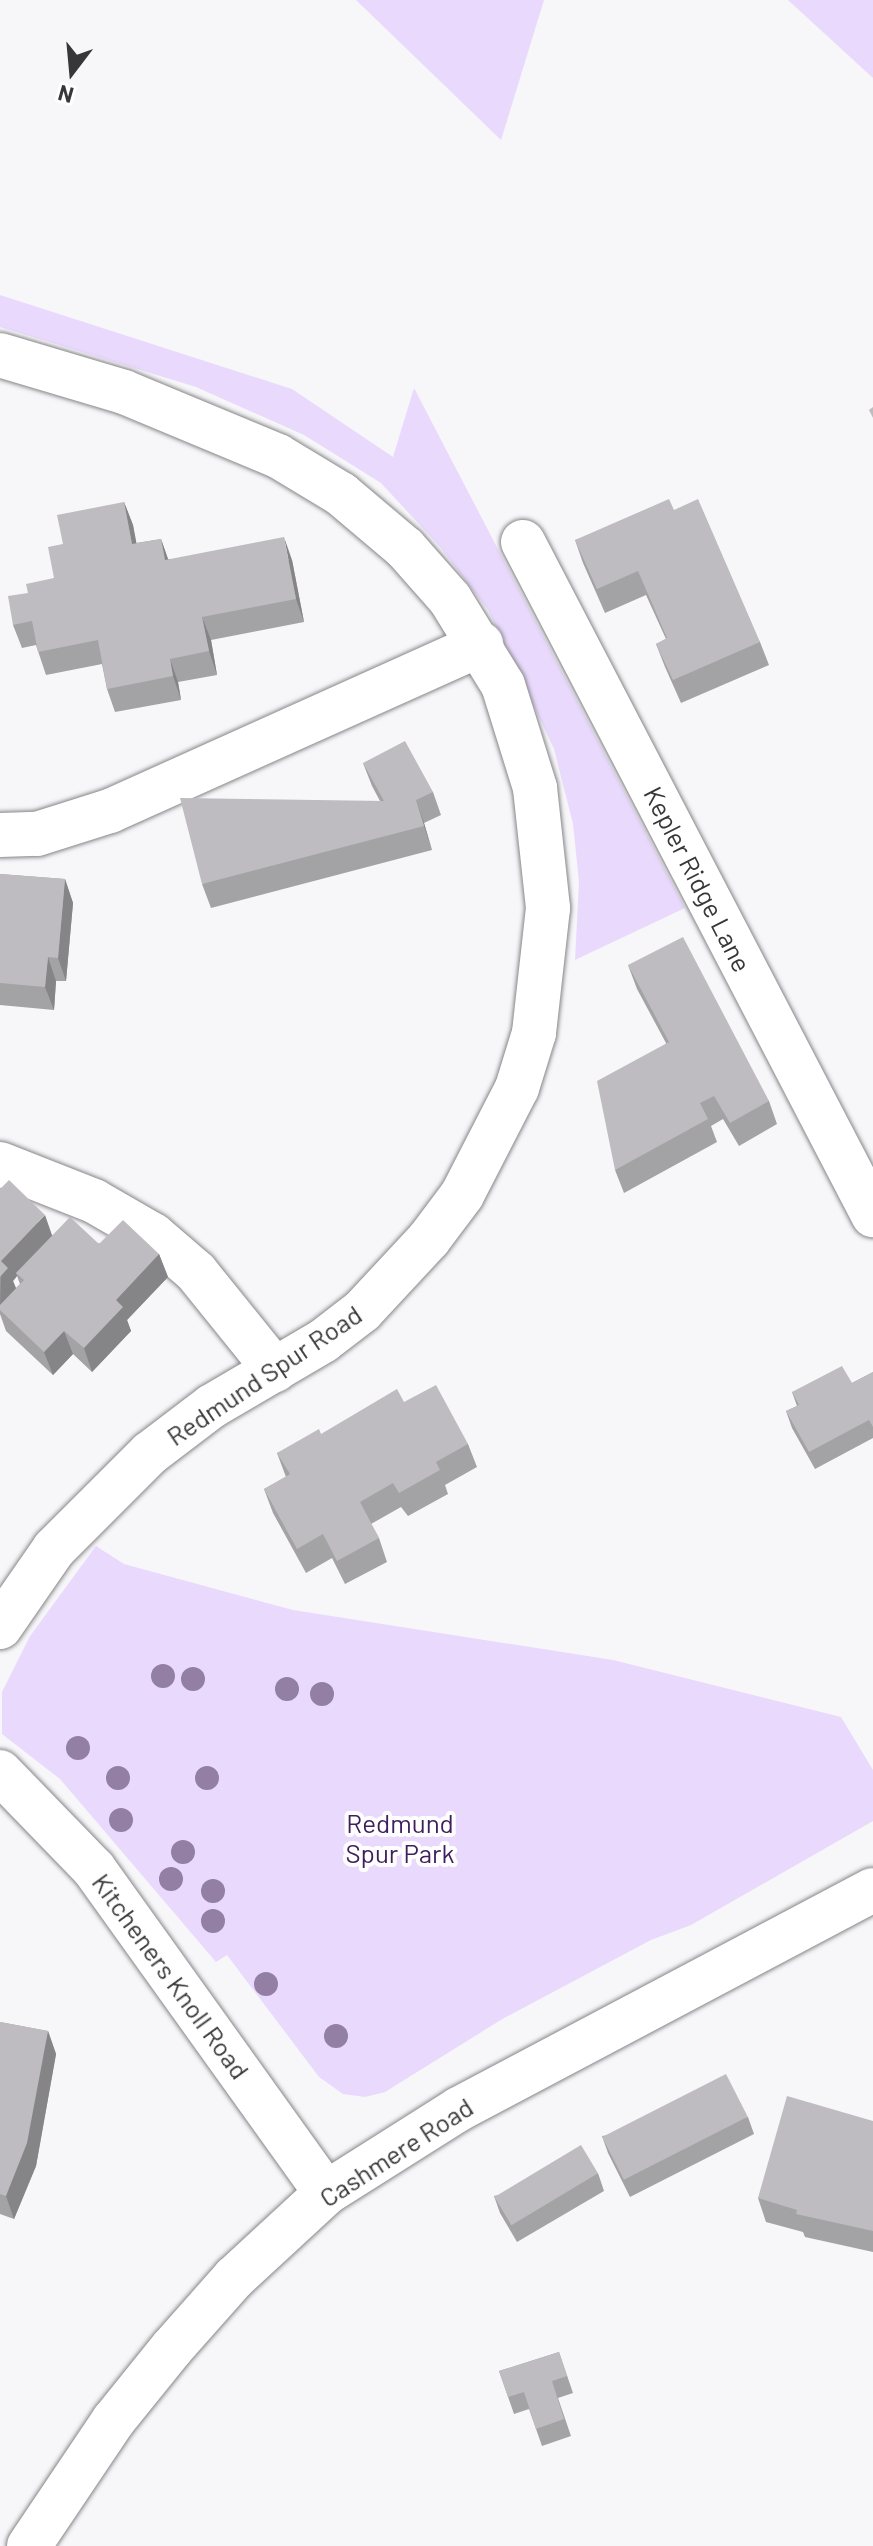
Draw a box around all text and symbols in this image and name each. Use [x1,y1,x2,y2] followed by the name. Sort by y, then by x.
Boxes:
[32,32,112,112] north arrow
[55,81,76,110] text: N
[638,781,758,977] street label: Kepler Ridge Lane
[161,1298,367,1452] street label: Redmund Spur Road
[345,1807,455,1868] park label: Redmund Spur Park
[86,1867,256,2085] street label: Kitcheners Knoll Road
[314,2091,478,2213] street label: Cashmere Road

